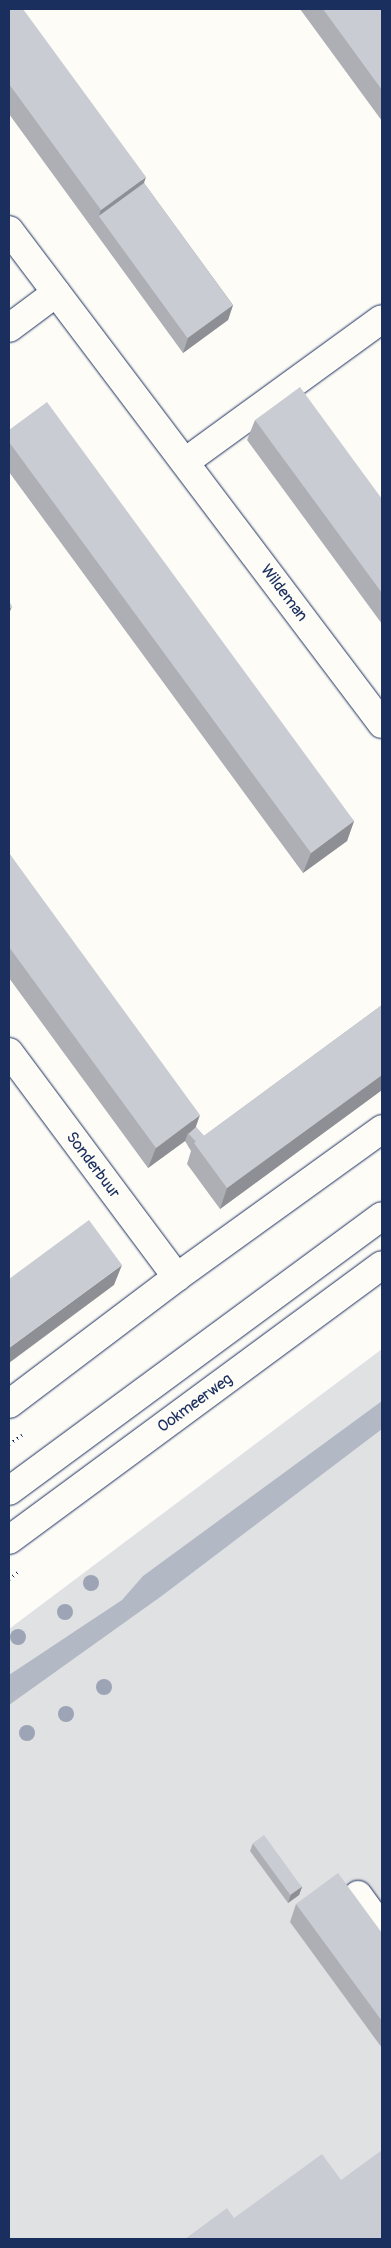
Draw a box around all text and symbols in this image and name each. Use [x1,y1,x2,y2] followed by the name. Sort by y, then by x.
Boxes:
[256,561,312,625] street label: Wildeman
[62,1128,124,1202] street label: Sonderbuur
[154,1369,236,1437] street label: Ookmeerweg

